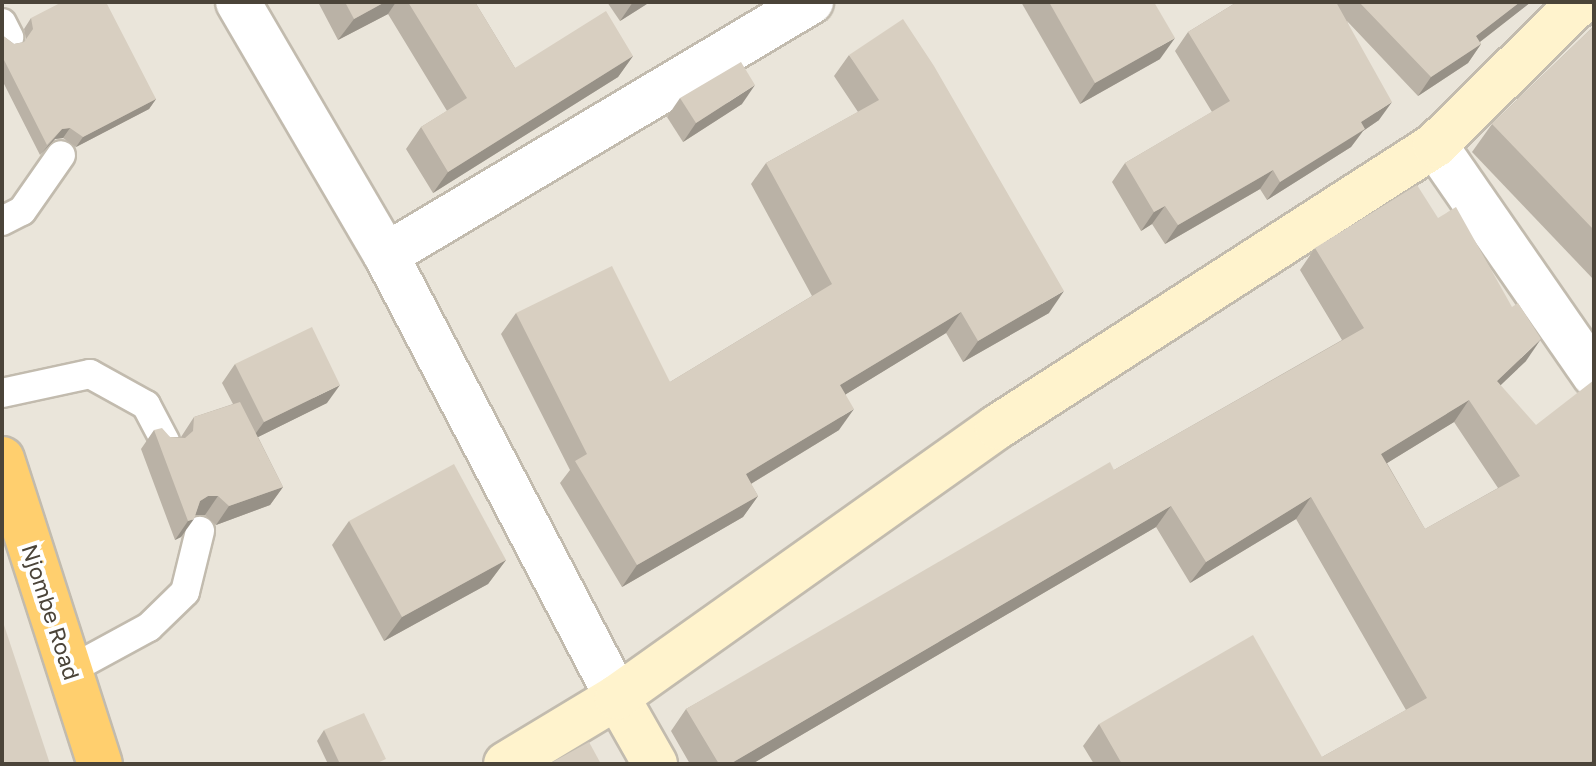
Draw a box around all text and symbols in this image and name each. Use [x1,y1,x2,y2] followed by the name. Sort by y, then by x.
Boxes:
[17,541,85,683] street label: Njombe Road

